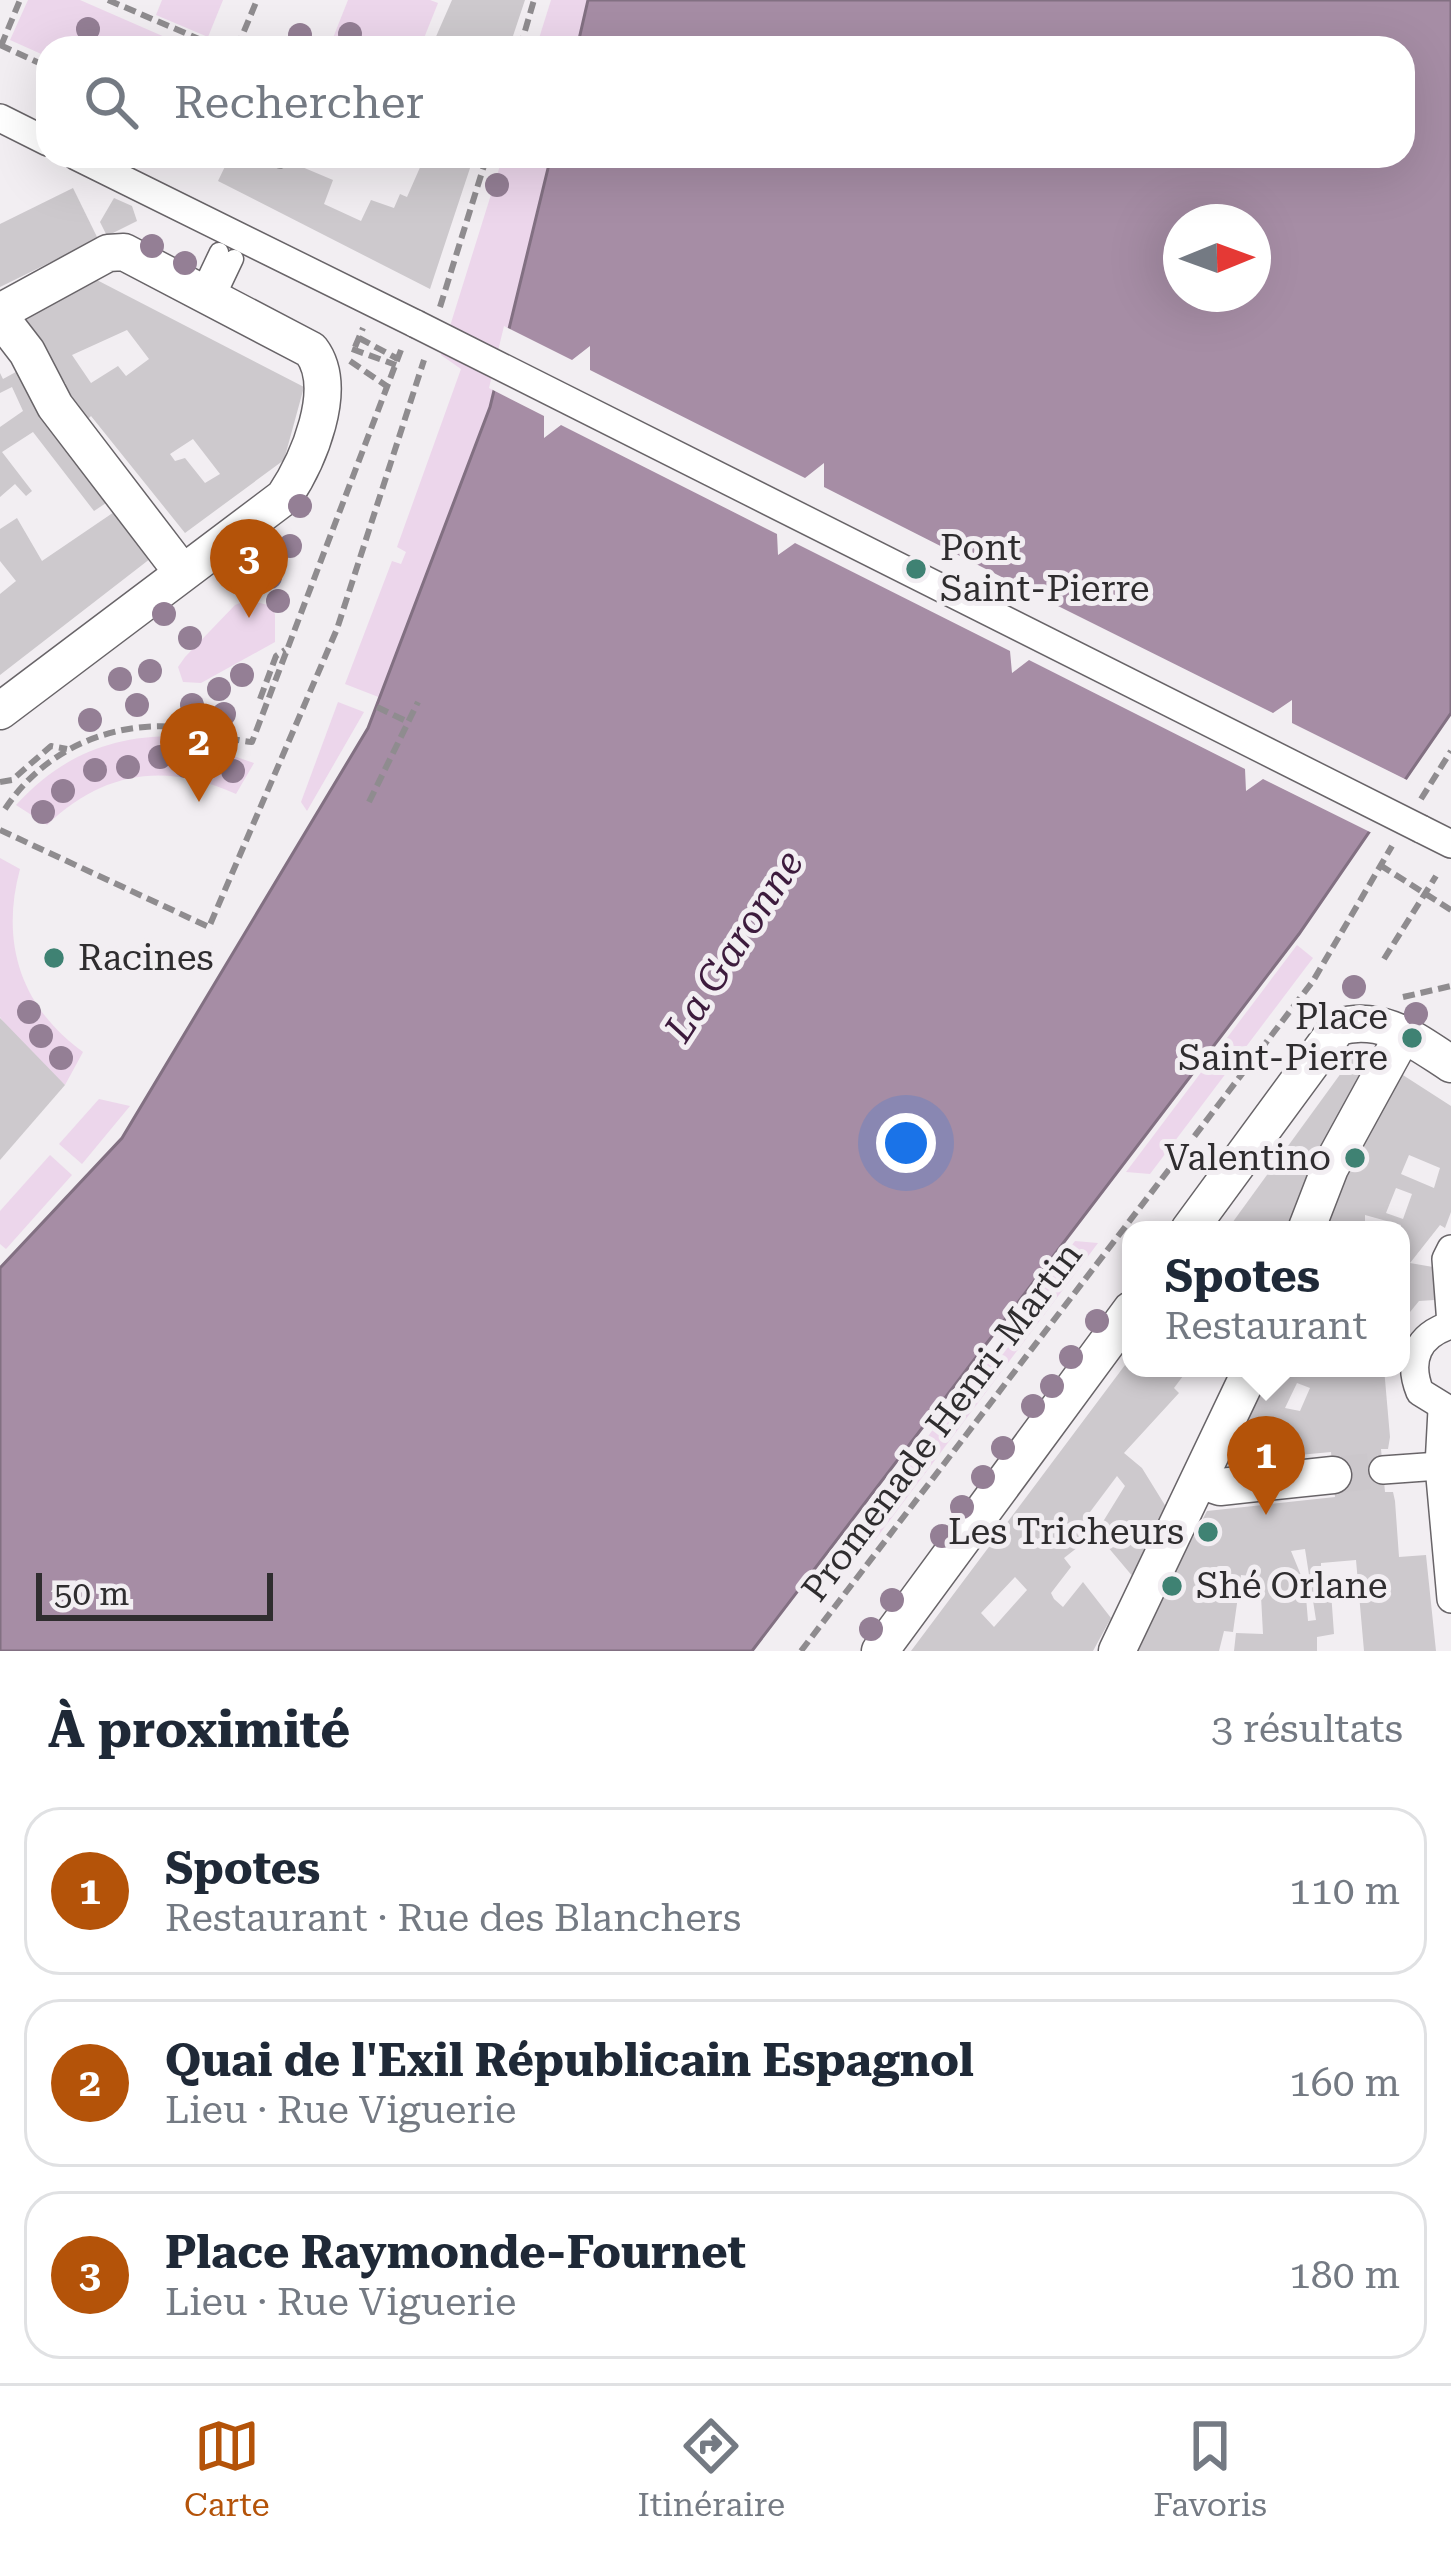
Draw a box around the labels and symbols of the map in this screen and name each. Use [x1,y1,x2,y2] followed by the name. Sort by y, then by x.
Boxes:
[1163,204,1271,312] north arrow
[210,519,288,618] pin: 3
[940,527,1150,610] place label: Pont Saint-Pierre
[903,556,929,582] marker: Pont Saint-Pierre
[160,703,238,802] pin: 2
[655,842,813,1051] water label: La Garonne
[78,937,214,979] place label: Racines
[41,945,67,971] marker: Racines
[1178,996,1388,1079] place label: Place Saint-Pierre
[1399,1025,1425,1051] marker: Place Saint-Pierre
[876,1113,936,1173] your location
[1164,1137,1331,1179] place label: Valentino
[1342,1145,1368,1171] marker: Valentino
[793,1234,1091,1610] street label: Promenade Henri-Martin
[1227,1416,1305,1515] pin: 1
[948,1511,1184,1553] place label: Les Tricheurs
[1195,1519,1221,1545] marker: Les Tricheurs
[1196,1565,1388,1607] place label: Shé Orlane
[36,1567,273,1620] scale bar
[1159,1573,1185,1599] marker: Shé Orlane

